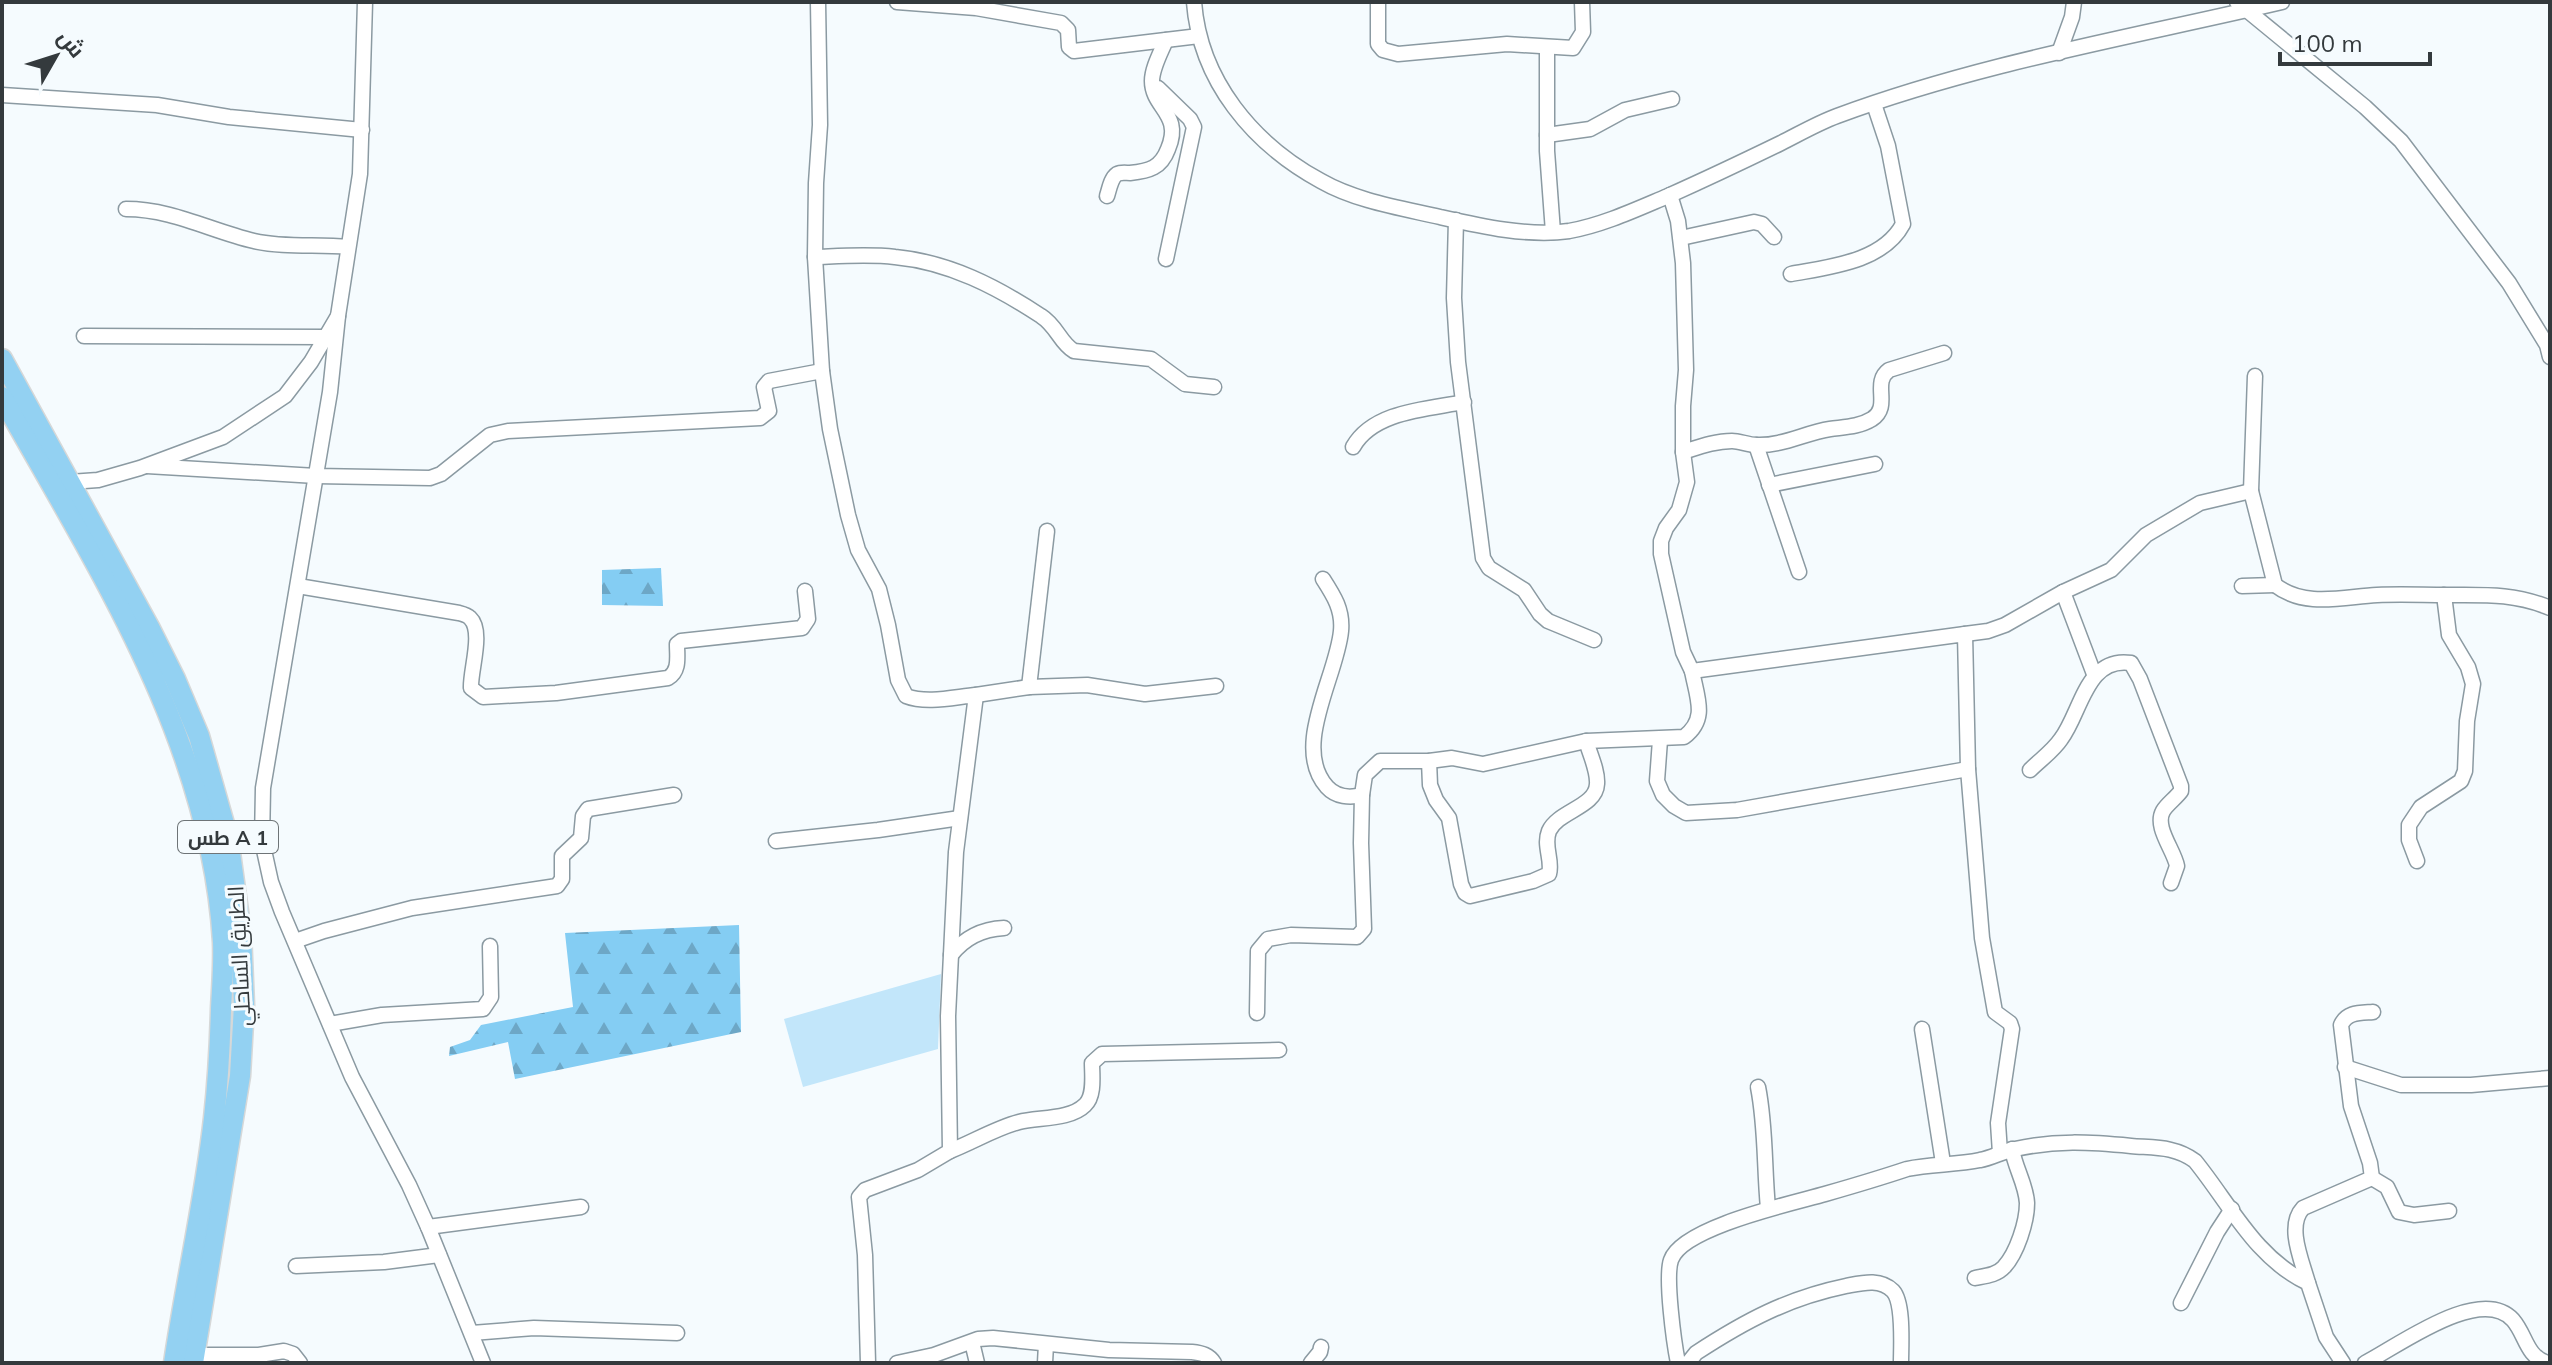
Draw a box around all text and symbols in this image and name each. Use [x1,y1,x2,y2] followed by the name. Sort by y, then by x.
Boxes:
[16,16,96,96] north arrow
[2280,16,2430,66] scale bar
[52,24,91,63] text: ش
[2292,28,2363,58] text: 100 m
[178,821,278,853] road number: طس A 1
[221,885,260,1027] street label: الطريق الساحلي

